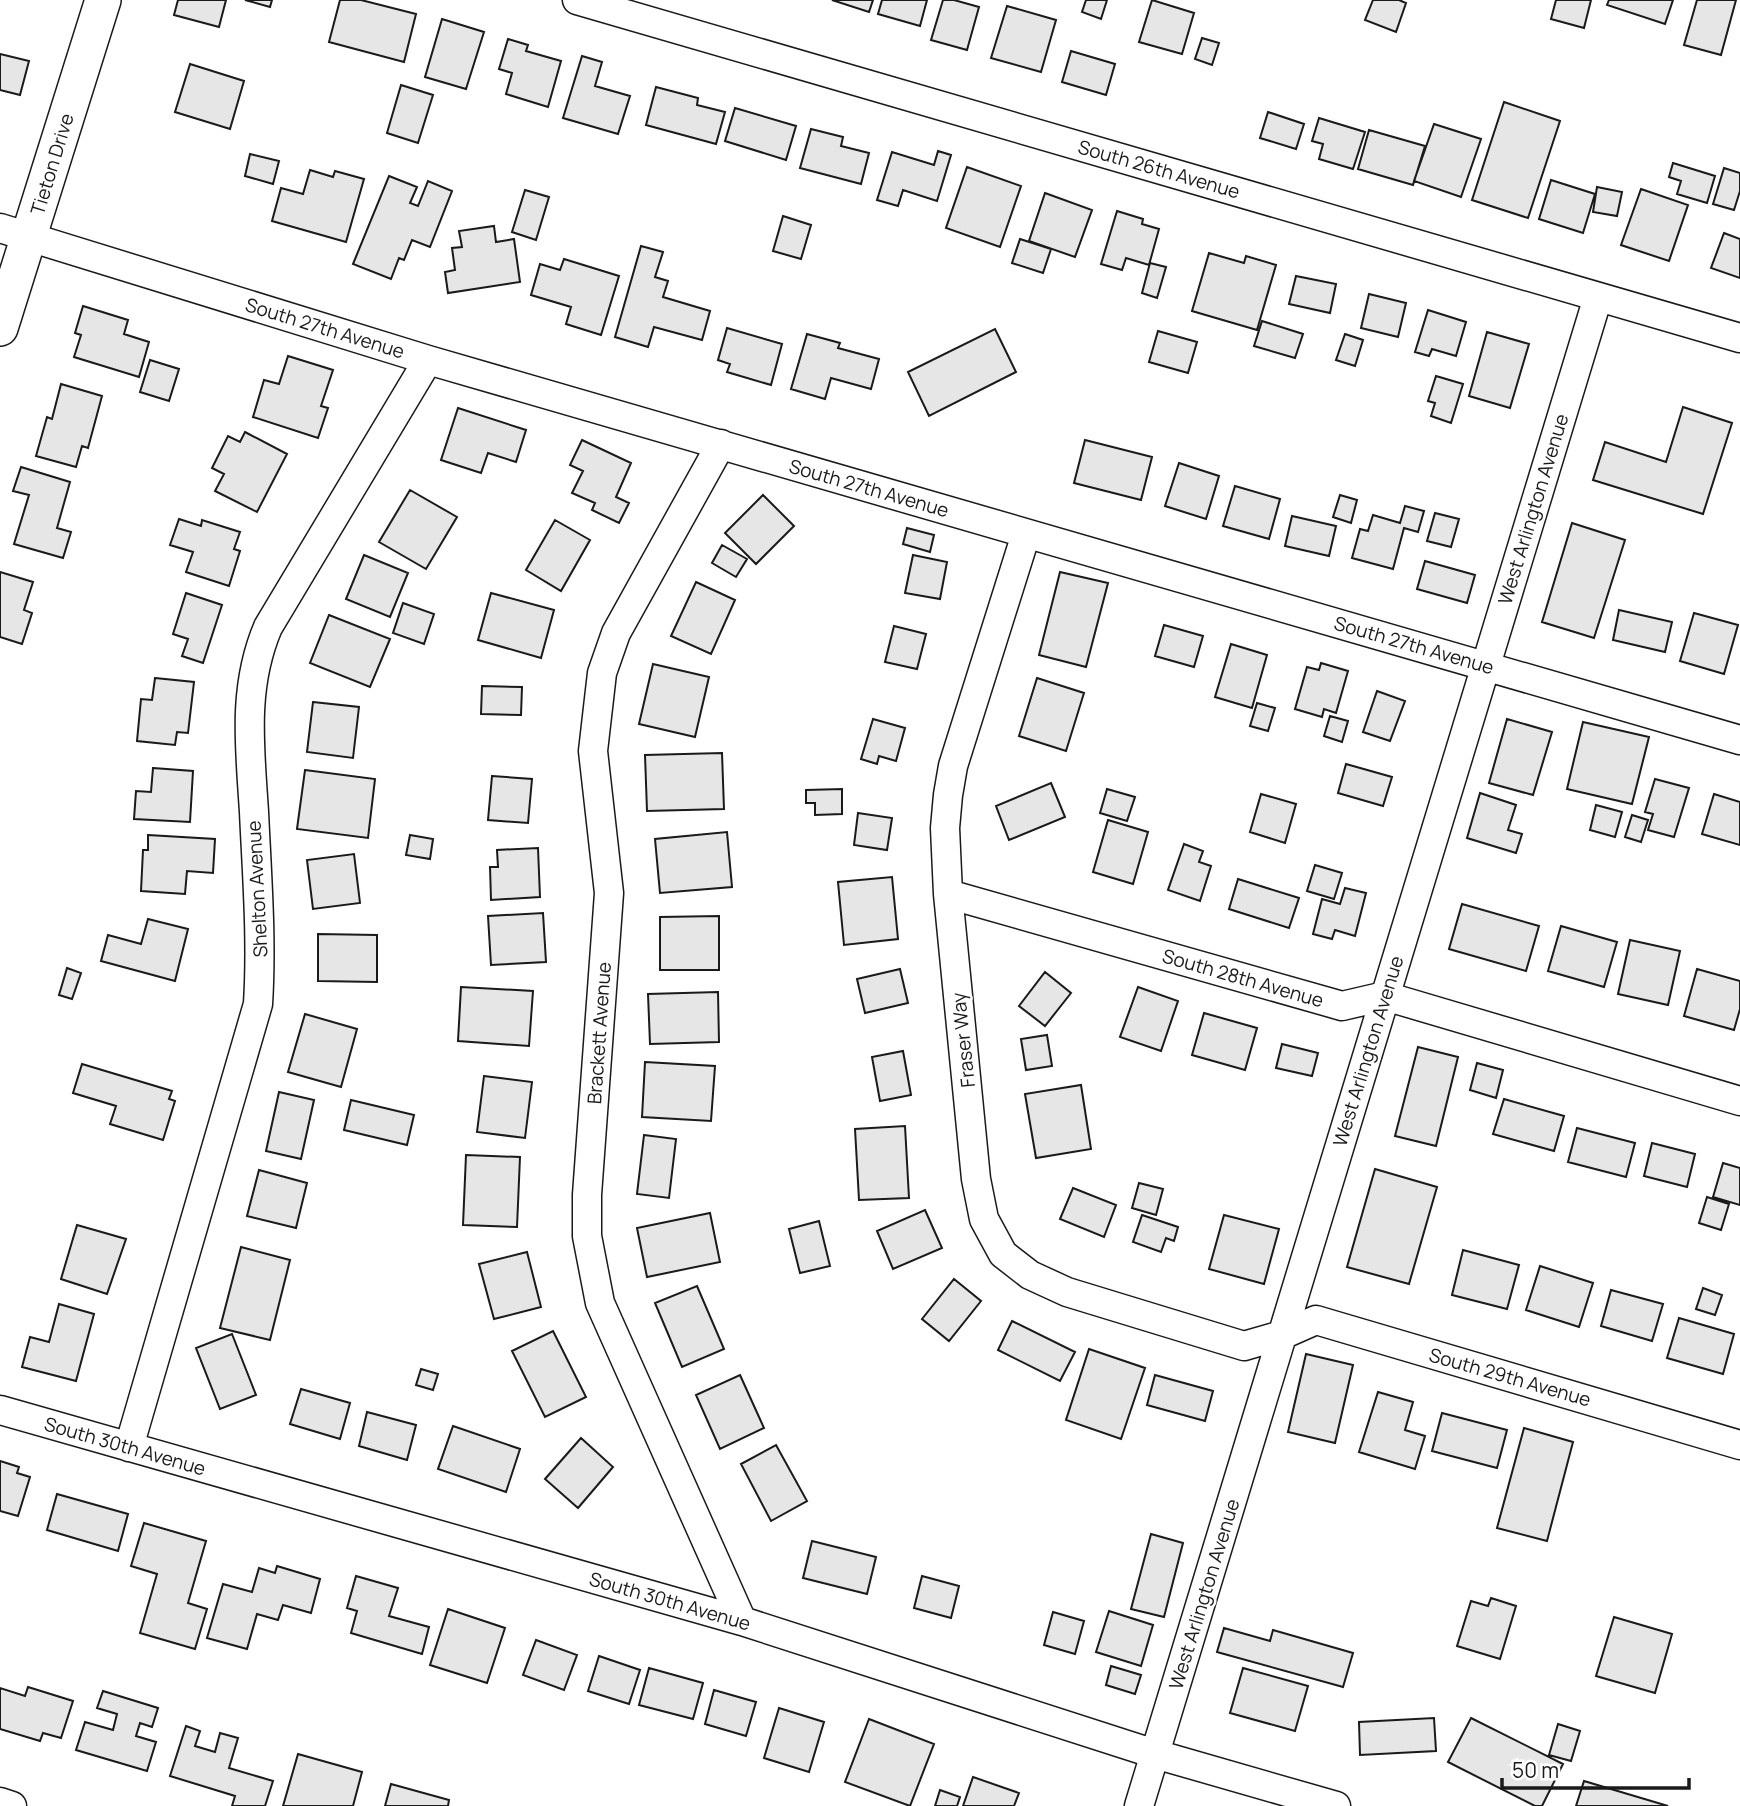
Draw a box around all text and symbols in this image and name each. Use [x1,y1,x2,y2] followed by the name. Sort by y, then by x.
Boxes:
[24,110,80,218] street label: Tieton Drive
[1075,133,1243,205] street label: South 26th Avenue
[242,291,408,365] street label: South 27th Avenue
[1492,411,1574,607] street label: West Arlington Avenue
[786,453,952,523] street label: South 27th Avenue
[1331,610,1497,680] street label: South 27th Avenue
[240,820,274,958] street label: Shelton Avenue
[1159,943,1327,1013] street label: South 28th Avenue
[1327,953,1409,1149] street label: West Arlington Avenue
[581,961,617,1105] street label: Brackett Avenue
[945,991,981,1089] street label: Fraser Way
[1426,1341,1594,1413] street label: South 29th Avenue
[41,1411,209,1481] street label: South 30th Avenue
[1163,1496,1245,1692] street label: West Arlington Avenue
[586,1566,754,1636] street label: South 30th Avenue
[1502,1746,1689,1790] scale bar
[1512,1756,1559,1784] text: 50 m

